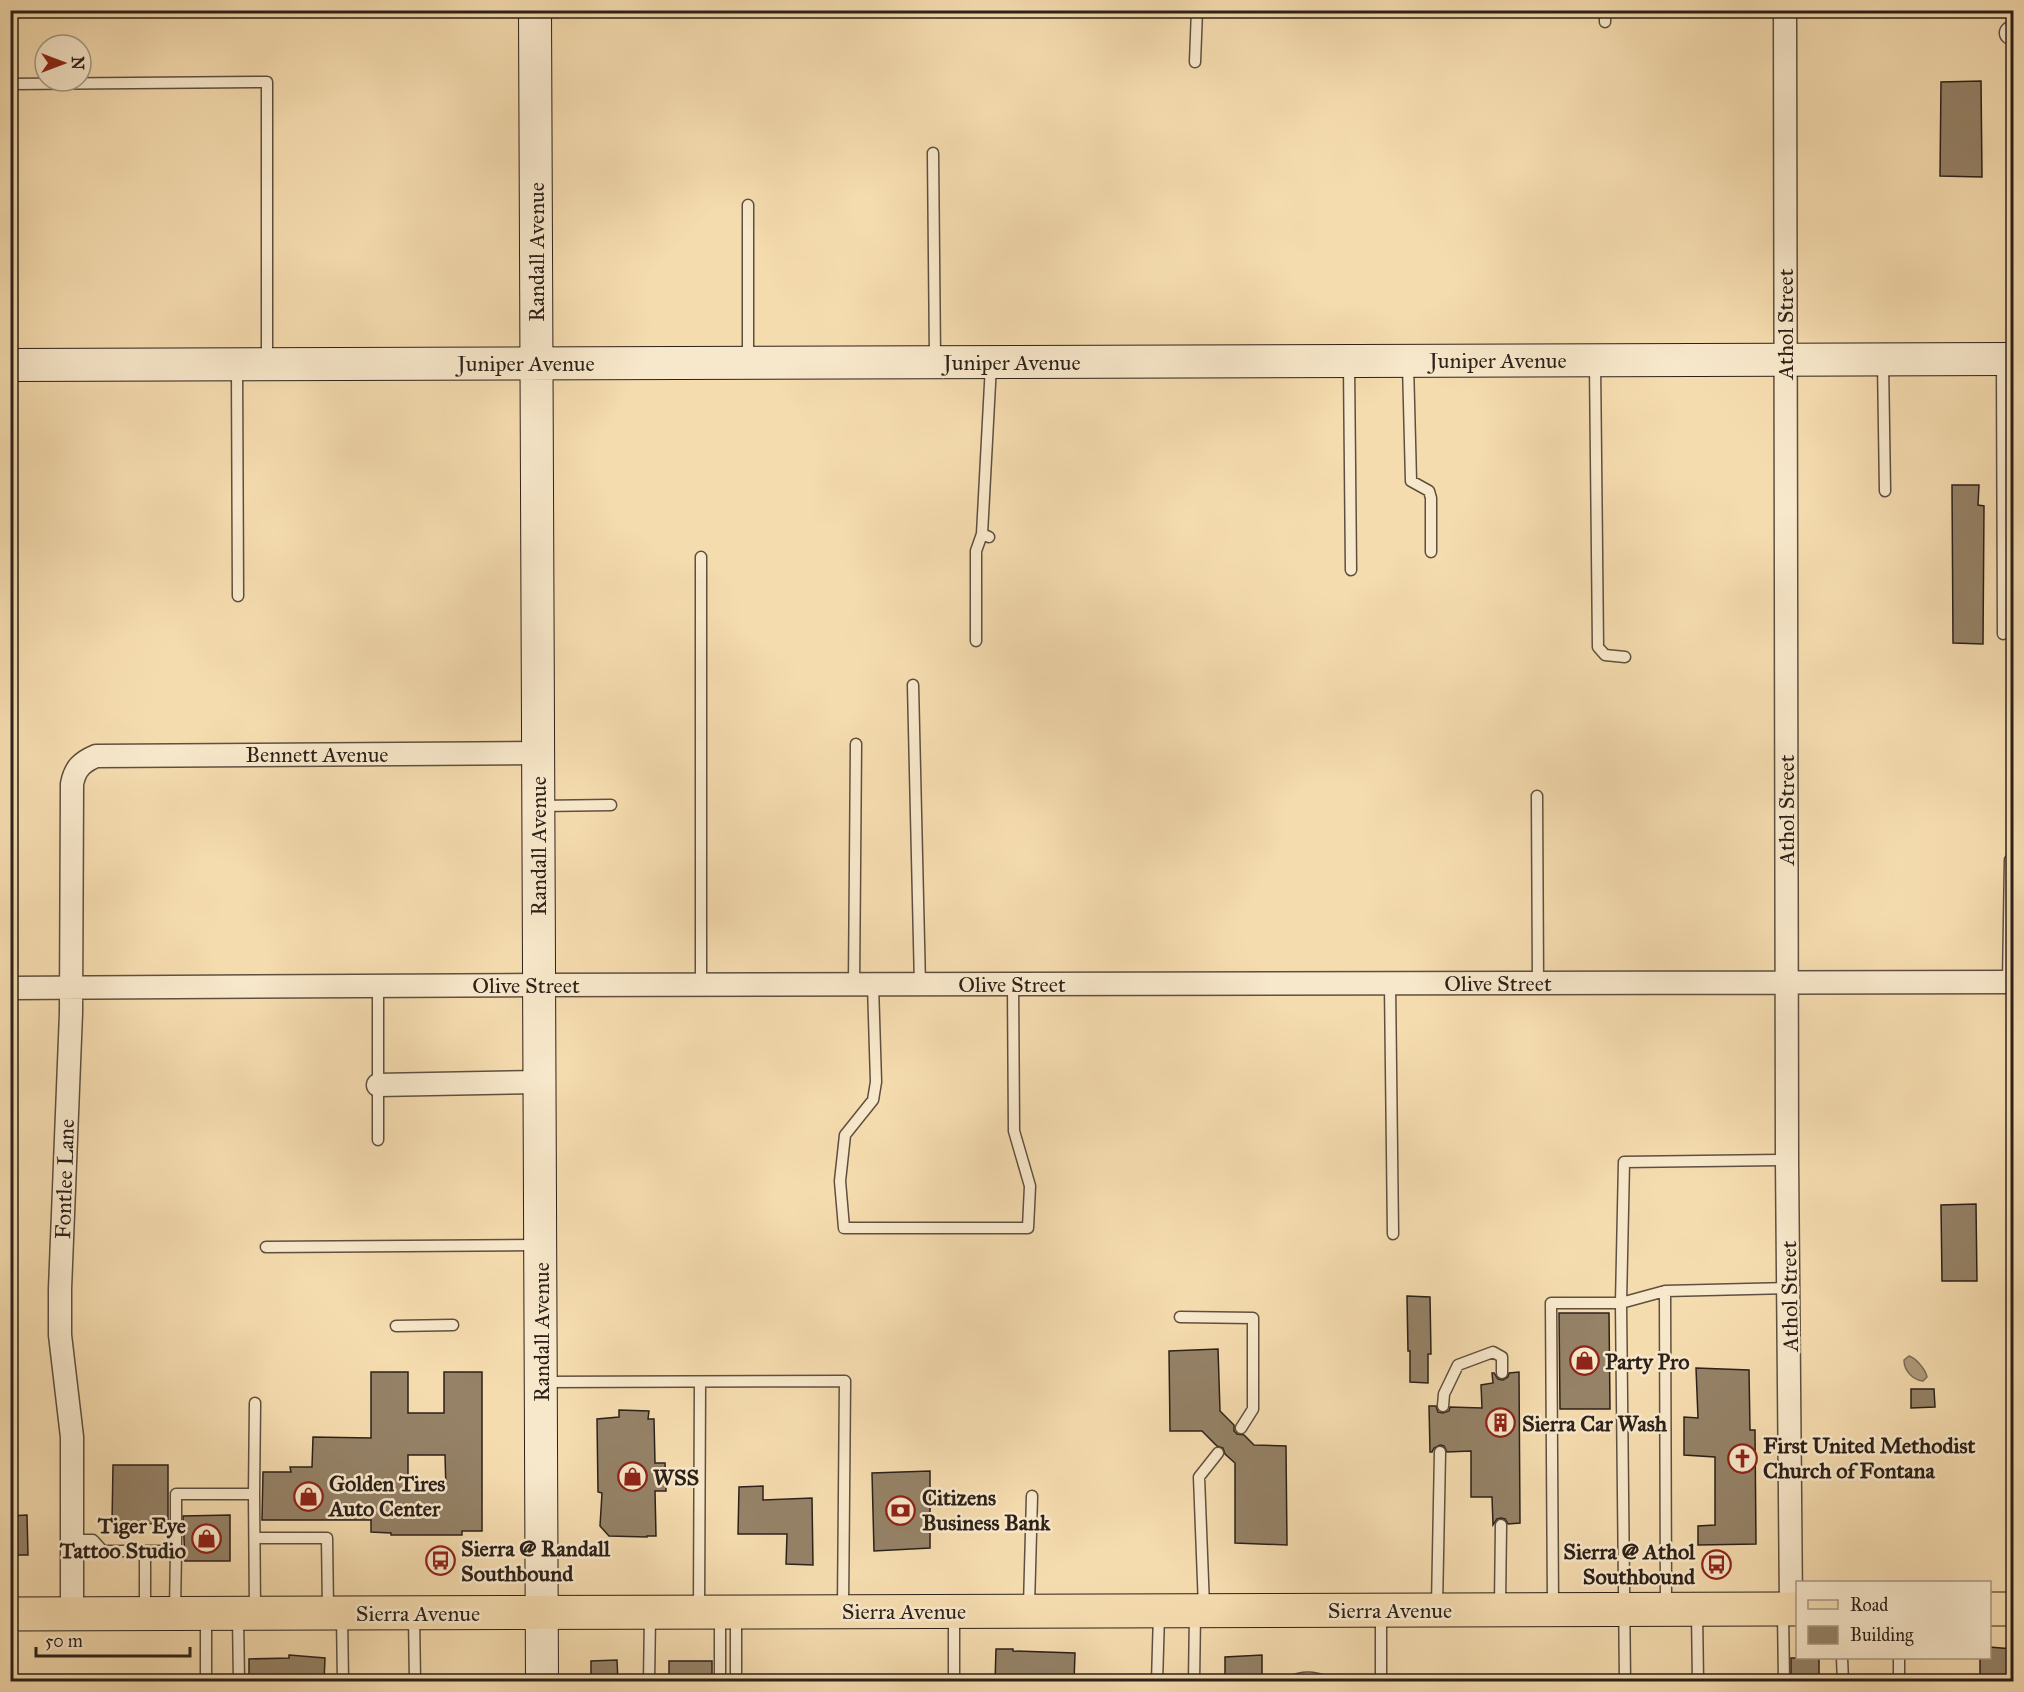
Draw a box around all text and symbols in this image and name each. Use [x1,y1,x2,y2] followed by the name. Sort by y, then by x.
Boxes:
[33,33,93,93] north arrow
[68,56,87,70] text: N
[523,182,550,322] street label: Randall Avenue
[1772,268,1799,381] street label: Athol Street
[1427,347,1567,374] street label: Juniper Avenue
[941,349,1081,376] street label: Juniper Avenue
[455,350,595,377] street label: Juniper Avenue
[245,741,389,768] street label: Bennett Avenue
[1773,754,1800,867] street label: Athol Street
[525,776,552,916] street label: Randall Avenue
[1444,970,1552,997] street label: Olive Street
[958,971,1066,998] street label: Olive Street
[472,972,580,999] street label: Olive Street
[49,1118,80,1240] street label: Fontlee Lane
[1775,1240,1804,1353] street label: Athol Street
[528,1262,555,1402] street label: Randall Avenue
[1568,1345,1600,1377] shop icon: Party Pro
[1605,1348,1689,1375] place label: Party Pro
[1485,1407,1517,1439] building icon: Sierra Car Wash
[1522,1410,1668,1437] place label: Sierra Car Wash
[1763,1432,1976,1484] place label: First United Methodist Church of Fontana
[1726,1442,1758,1474] church icon: First United Methodist Church of Fontana
[616,1461,648,1493] shop icon: WSS
[653,1464,699,1491] place label: WSS
[327,1470,445,1522] place label: Golden Tires Auto Center
[292,1480,324,1512] shop icon: Golden Tires Auto Center
[922,1484,1051,1536] place label: Citizens Business Bank
[885,1494,917,1526] bank icon: Citizens Business Bank
[59,1512,186,1564] place label: Tiger Eye Tattoo Studio
[191,1522,223,1554] shop icon: Tiger Eye Tattoo Studio
[461,1535,611,1587] place label: Sierra @ Randall Southbound
[1563,1538,1696,1590] place label: Sierra @ Athol Southbound
[424,1545,456,1577] bus stop icon: Sierra @ Randall Southbound
[1700,1548,1732,1580] bus stop icon: Sierra @ Athol Southbound
[1796,1581,1991,1659] legend
[1850,1594,1888,1616] text: Road
[1328,1597,1452,1624] street label: Sierra Avenue
[842,1598,966,1625] street label: Sierra Avenue
[356,1600,480,1627] street label: Sierra Avenue
[36,1620,190,1658] scale bar
[1850,1624,1914,1647] text: Building
[45,1630,83,1652] text: 50 m

